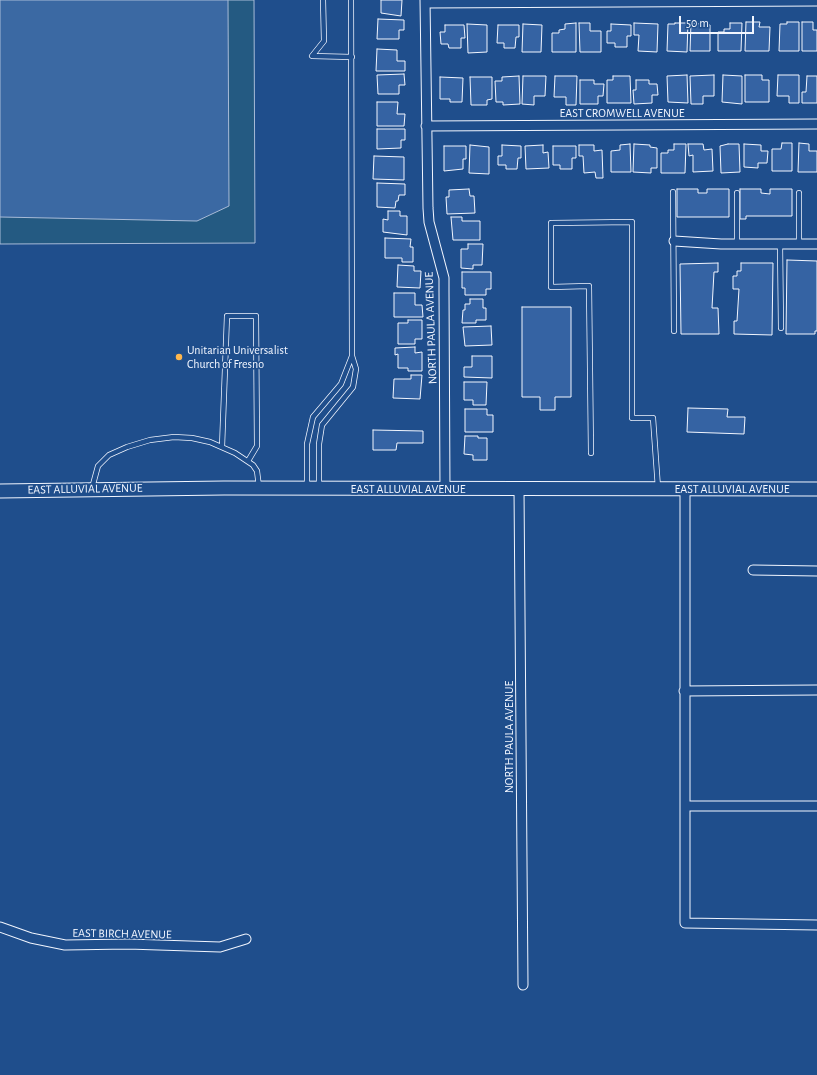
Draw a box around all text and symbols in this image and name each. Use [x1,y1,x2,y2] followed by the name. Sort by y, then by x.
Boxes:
[681,8,756,34] scale bar
[686,17,709,29] text: 50 m
[560,106,684,120] street label: EAST CROMWELL AVENUE
[422,272,440,384] street label: NORTH PAULA AVENUE
[187,343,288,371] place label: Unitarian Universalist Church of Fresno
[174,352,184,362] marker: Unitarian Universalist Church of Fresno
[27,481,143,497] street label: EAST ALLUVIAL AVENUE
[350,482,466,496] street label: EAST ALLUVIAL AVENUE
[674,482,790,496] street label: EAST ALLUVIAL AVENUE
[502,681,516,793] street label: NORTH PAULA AVENUE
[72,926,172,942] street label: EAST BIRCH AVENUE

